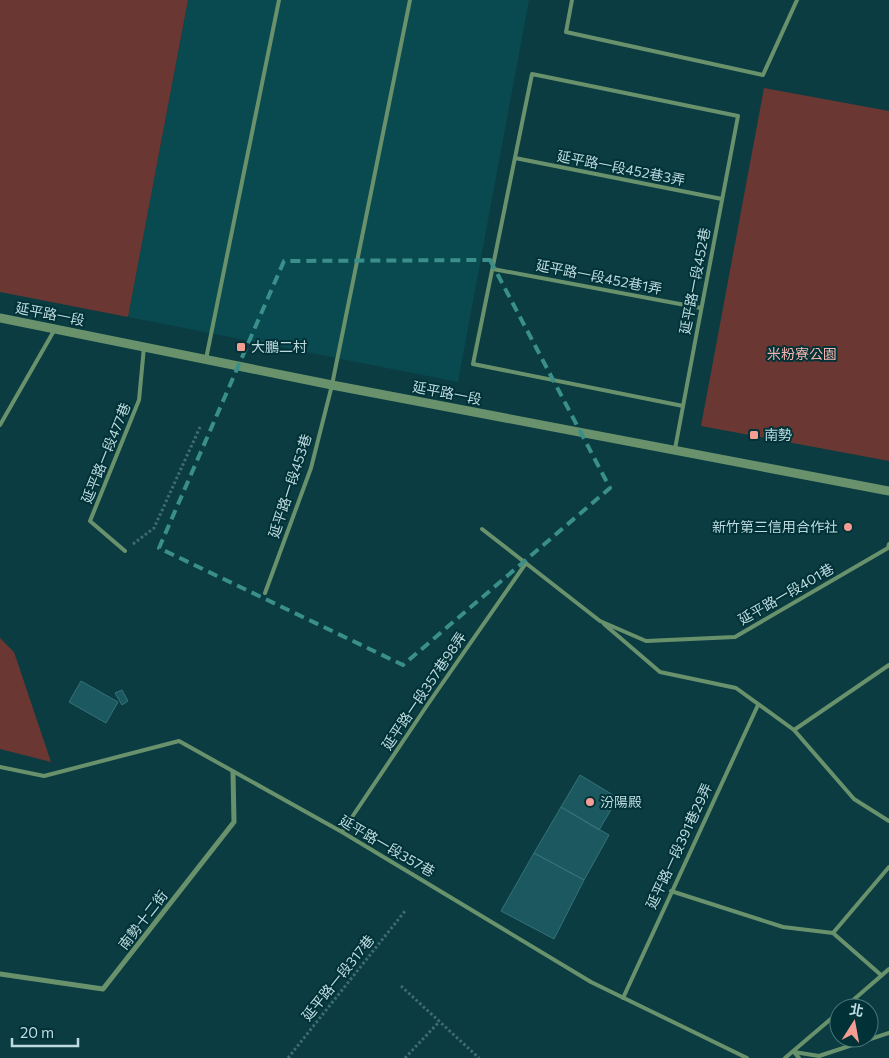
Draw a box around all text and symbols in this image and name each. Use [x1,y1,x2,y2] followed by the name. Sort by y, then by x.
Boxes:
[556,147,687,188] street label: 延平路一段452巷3弄
[676,226,713,336] street label: 延平路一段452巷
[535,256,664,297] street label: 延平路一段452巷1弄
[14,298,86,329] street label: 延平路一段
[251,338,307,355] place label: 大鵬二村
[235,341,247,353] marker: 大鵬二村
[767,345,837,362] park label: 米粉寮公園
[411,377,483,408] street label: 延平路一段
[78,400,133,506] street label: 延平路一段477巷
[764,426,792,443] place label: 南勢
[748,429,760,441] marker: 南勢
[265,432,314,540] street label: 延平路一段453巷
[712,518,838,535] place label: 新竹第三信用合作社
[842,521,854,533] marker: 新竹第三信用合作社
[735,559,837,628] street label: 延平路一段401巷
[378,629,469,753] street label: 延平路一段357巷98弄
[642,780,715,911] street label: 延平路一段391巷29弄
[600,793,642,810] place label: 汾陽殿
[584,796,596,808] marker: 汾陽殿
[336,811,438,880] street label: 延平路一段357巷
[114,887,171,953] street label: 南勢十二街
[298,931,377,1024] street label: 延平路一段317巷
[829,998,879,1048] north arrow
[848,1000,865,1019] text: 北
[12,1016,79,1048] scale bar
[20,1023,54,1041] text: 20 m

